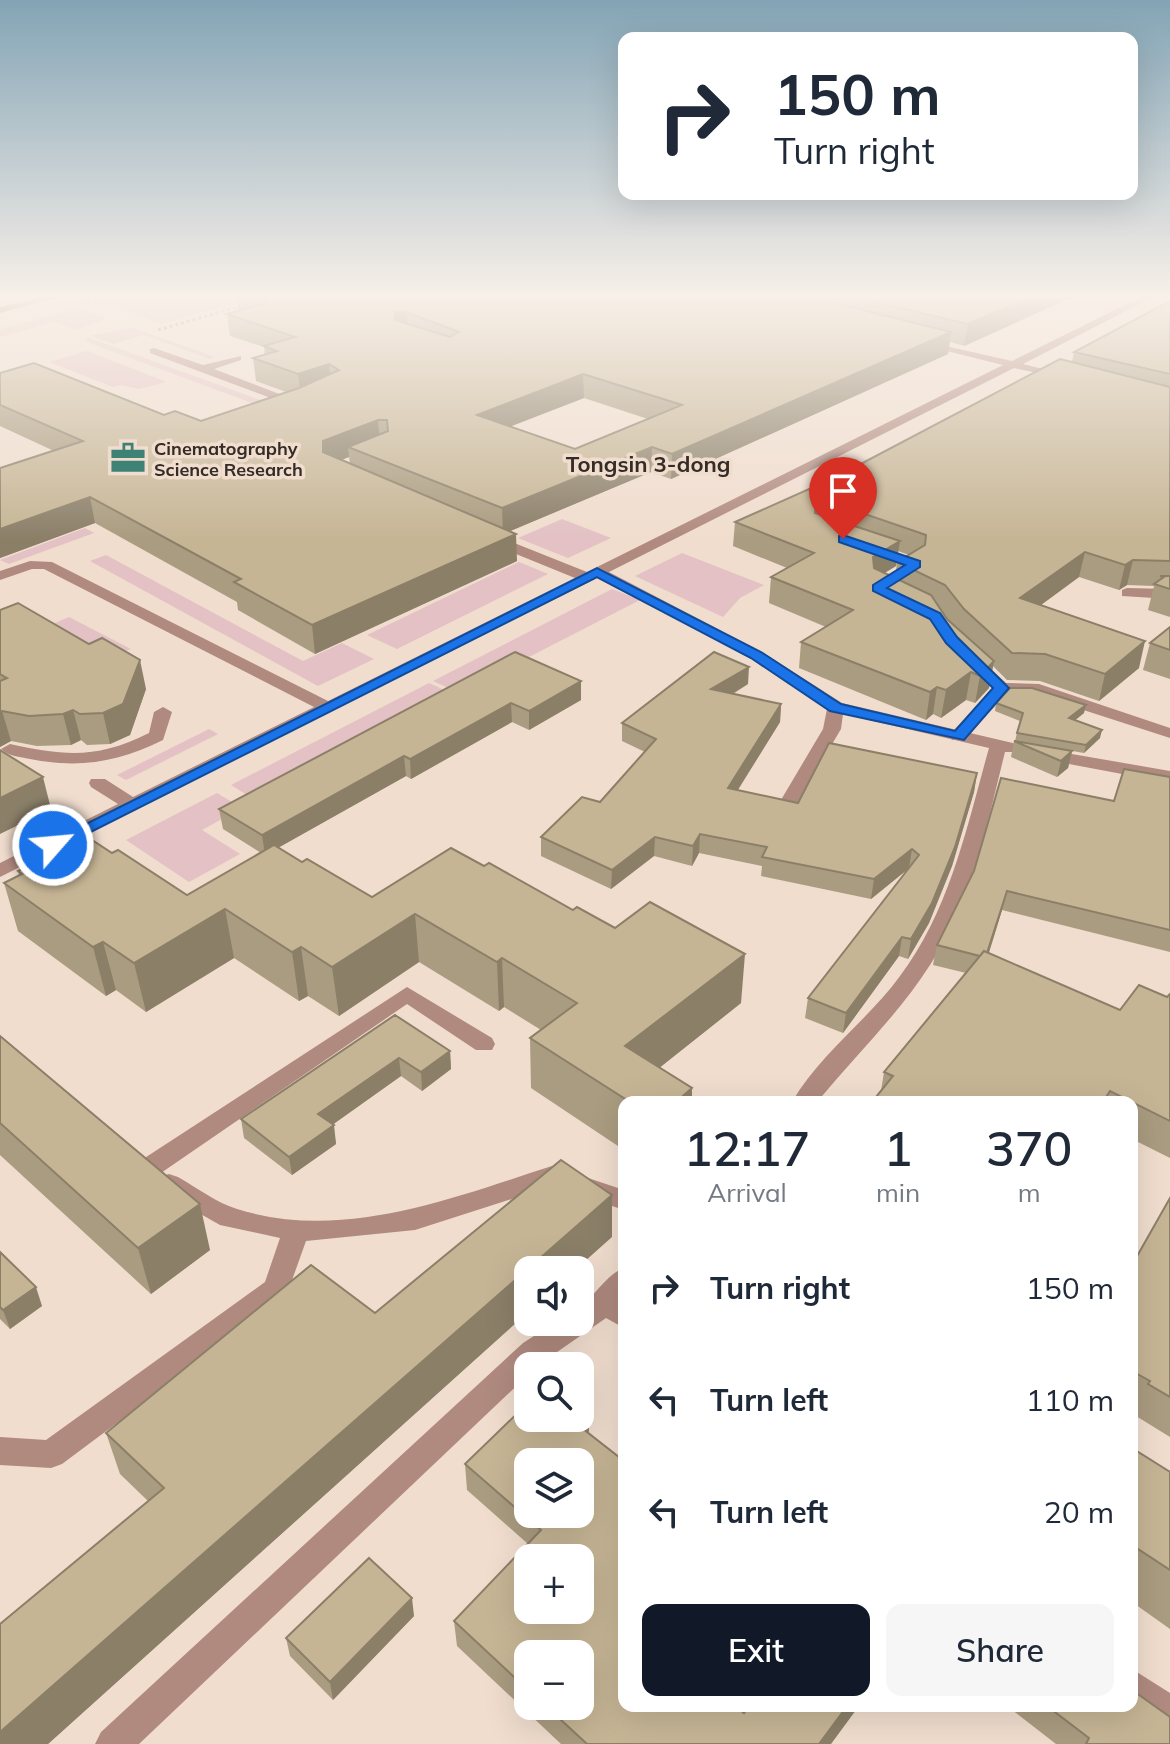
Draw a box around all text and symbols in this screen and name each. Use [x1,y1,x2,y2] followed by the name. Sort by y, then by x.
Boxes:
[774,59,941,129] text: 150 m
[642,64,746,168] icon: right
[774,128,935,173] text: Turn right
[154,437,303,481] place label: Cinematography Science Research
[109,439,147,477] office icon: Cinematography Science Research
[566,450,730,478] district label: Tongsin 3-dong
[809,457,877,539] pin
[821,469,865,513] icon: arrive
[11,803,95,887] position arrow
[684,1118,810,1178] text: 12:17
[884,1118,912,1178] text: 1
[986,1118,1072,1178] text: 370
[707,1176,787,1209] text: Arrival
[876,1176,920,1209] text: min
[1018,1176,1041,1209] text: m
[514,1256,594,1720] map controls
[514,1256,594,1336] button: sound
[642,1266,686,1310] icon: right
[710,1269,850,1307] text: Turn right
[1026,1269,1114,1307] text: 150 m
[514,1352,594,1432] button: search
[642,1378,686,1422] icon: left
[710,1381,828,1419] text: Turn left
[1026,1381,1114,1419] text: 110 m
[514,1448,594,1528] button: layers
[642,1490,686,1534] icon: left
[710,1493,828,1531] text: Turn left
[1044,1493,1114,1531] text: 20 m
[514,1544,594,1624] button: +
[642,1604,870,1696] button: Exit
[886,1604,1114,1696] button: Share
[514,1640,594,1720] button: −

